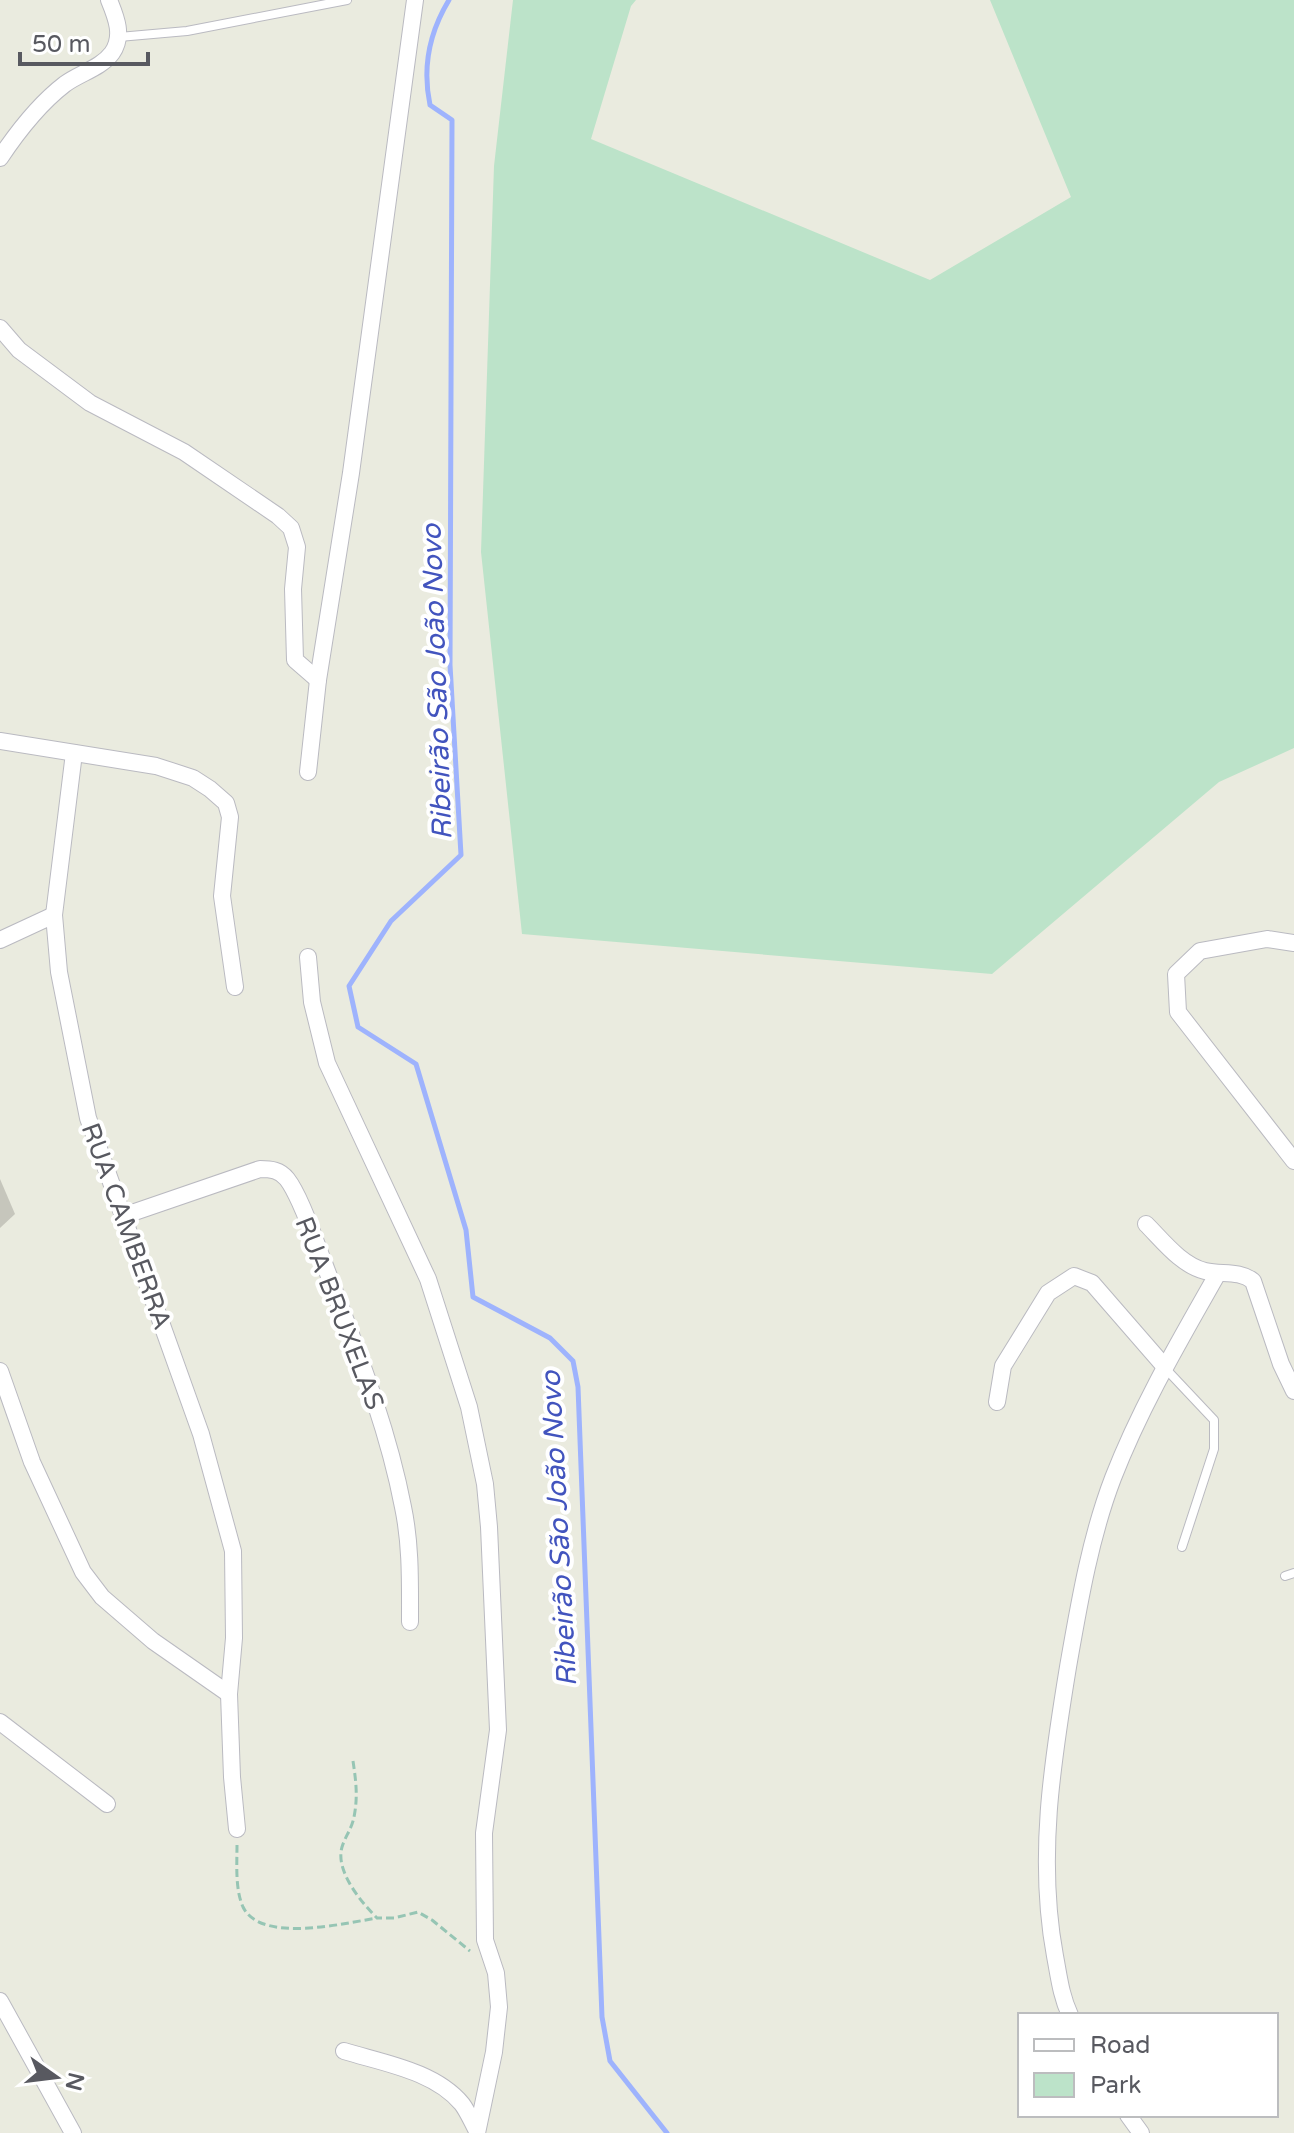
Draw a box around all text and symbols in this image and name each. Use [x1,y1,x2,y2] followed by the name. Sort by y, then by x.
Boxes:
[20,16,148,66] scale bar
[32,30,90,59] text: 50 m
[414,521,460,841] water label: Ribeirão São João Novo
[75,1119,178,1334] street label: RUA CAMBERRA
[289,1212,391,1414] street label: RUA BRUXELAS
[534,1368,584,1688] water label: Ribeirão São João Novo
[1018,2013,1278,2117] legend
[1090,2031,1150,2060] text: Road
[16,2037,96,2117] north arrow
[60,2070,89,2093] text: N
[1090,2071,1141,2100] text: Park

